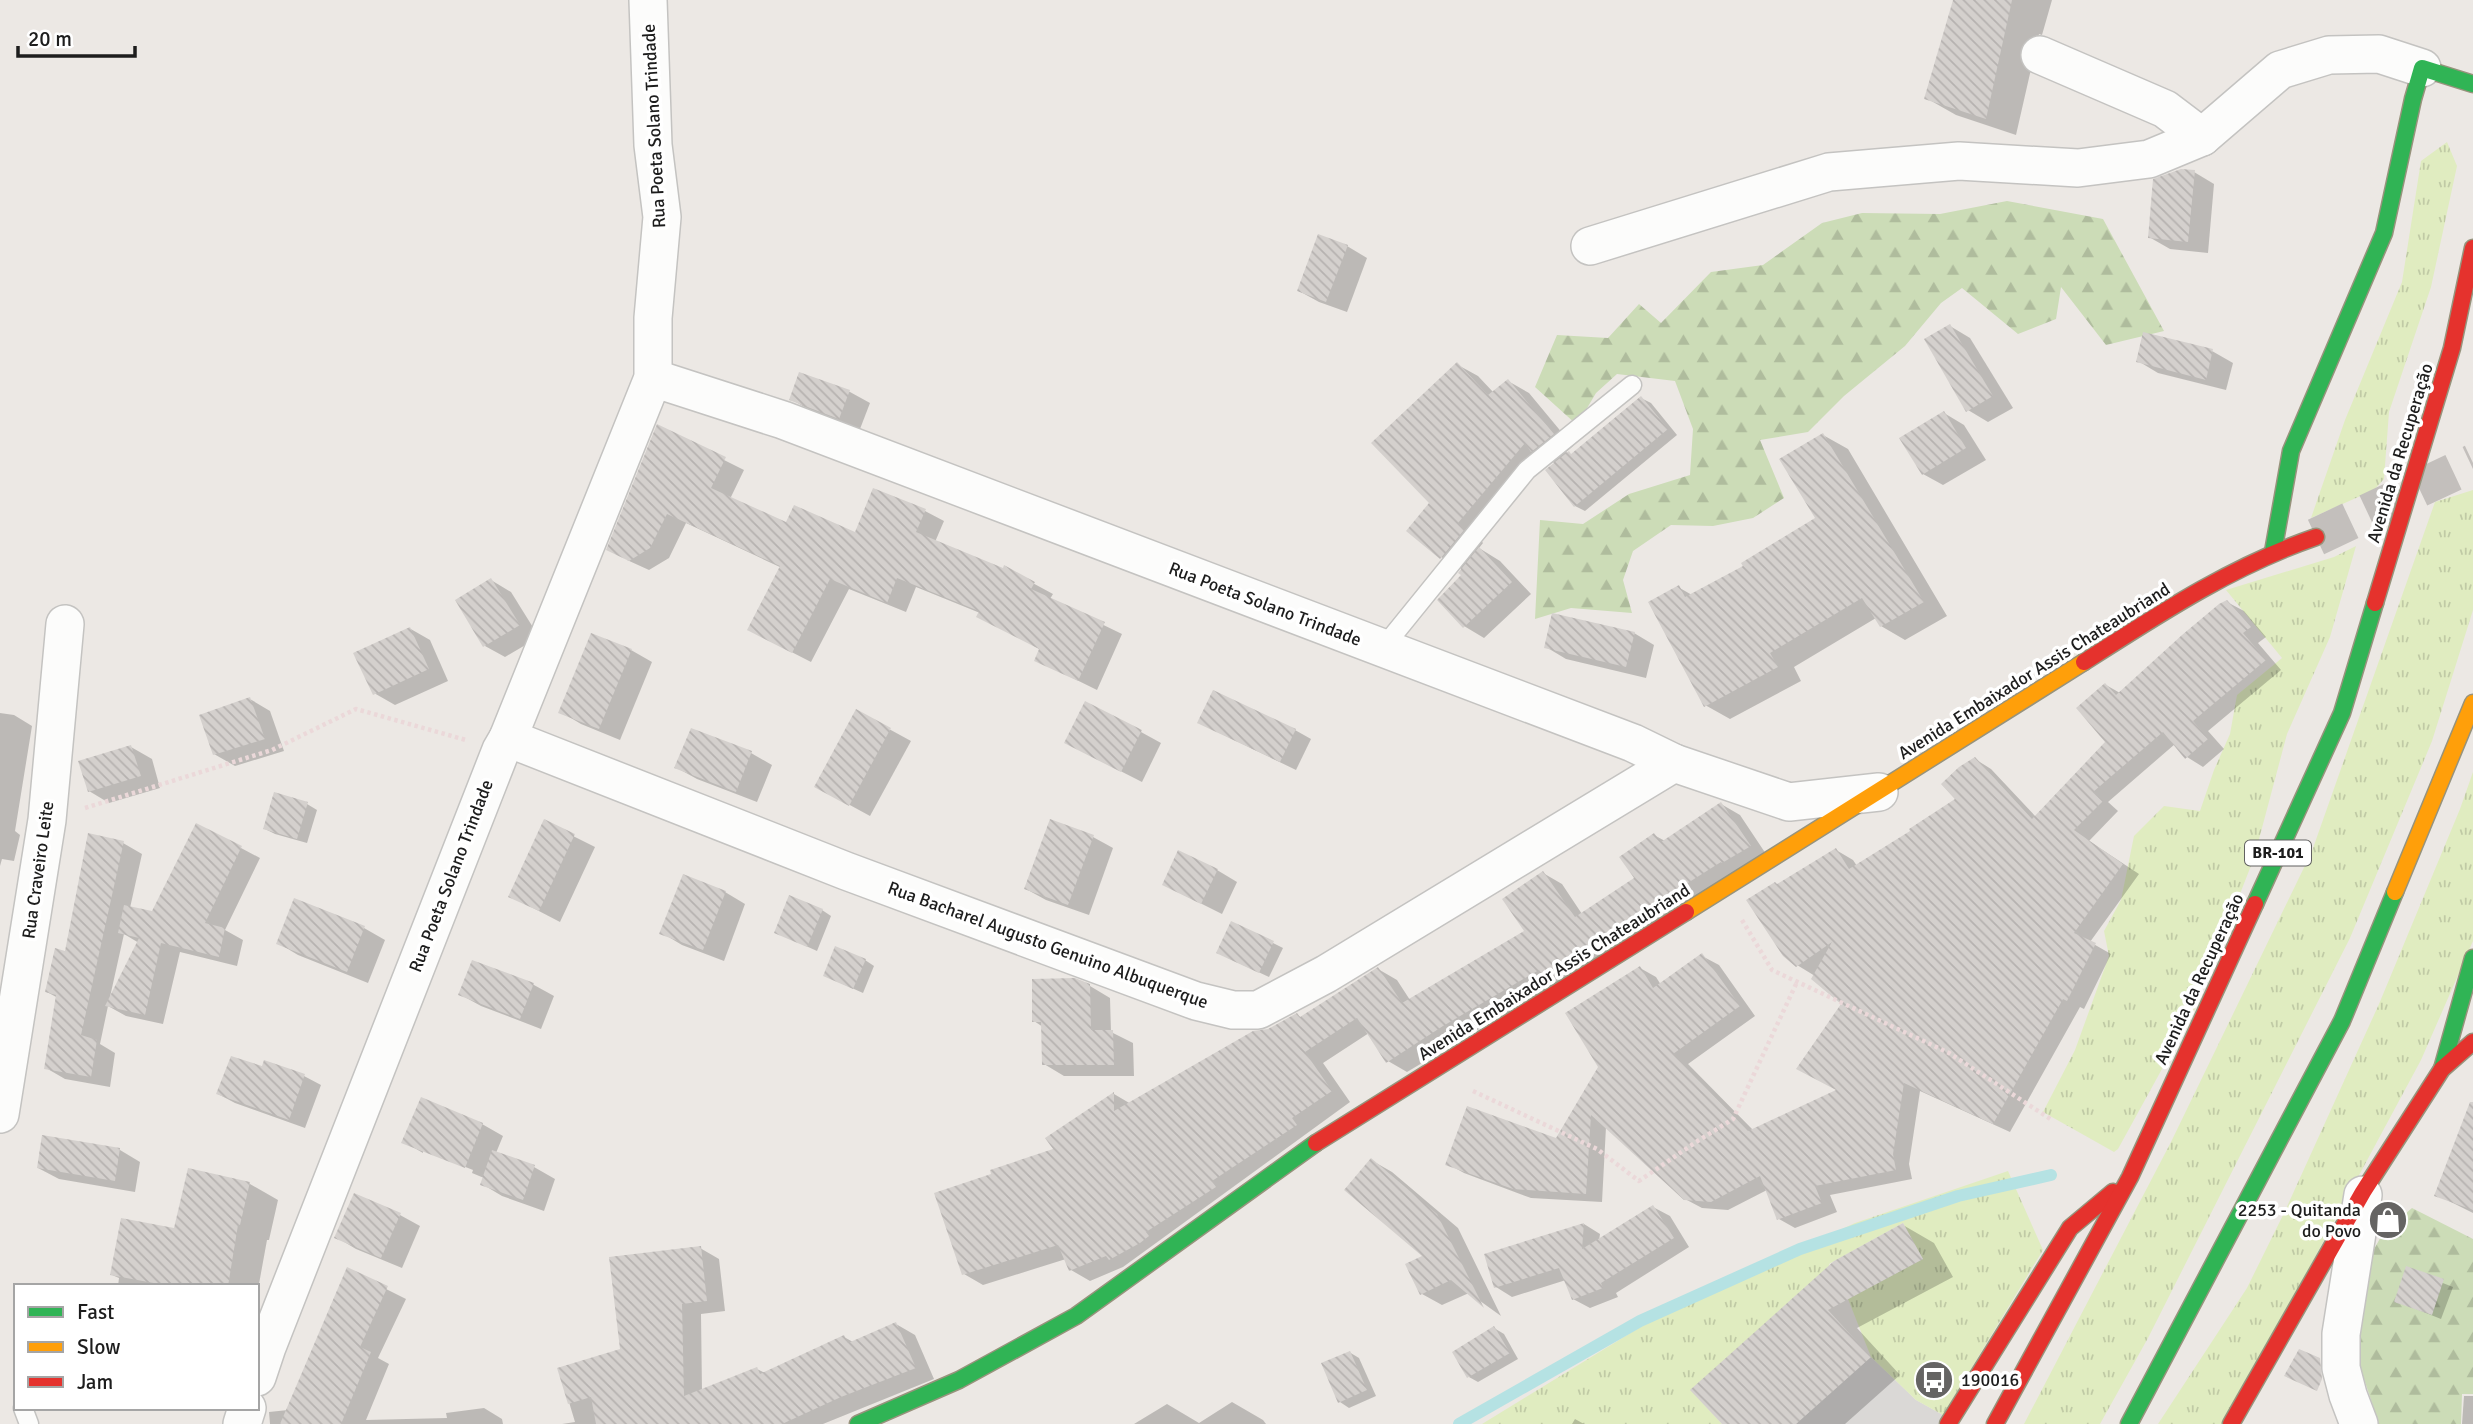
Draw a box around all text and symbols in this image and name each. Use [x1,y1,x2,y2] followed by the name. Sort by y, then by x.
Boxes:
[18,14,135,58] scale bar
[638,23,670,229] street label: Rua Poeta Solano Trindade
[28,26,72,52] text: 20 m
[2362,361,2438,545] street label: Avenida da Recuperação
[1166,557,1364,651] street label: Rua Poeta Solano Trindade
[1894,578,2174,764] street label: Avenida Embaixador Assis Chateaubriand
[404,777,498,975] street label: Rua Poeta Solano Trindade
[17,800,59,940] street label: Rua Craveiro Leite
[2245,840,2311,866] road number: BR-101
[885,877,1211,1013] street label: Rua Bacharel Augusto Genuino Albuquerque
[1414,879,1694,1065] street label: Avenida Embaixador Assis Chateaubriand
[2150,890,2248,1068] street label: Avenida da Recuperação
[2238,1199,2361,1242] place label: 2253 - Quitanda do Povo
[2367,1199,2409,1241] shop icon: 2253 - Quitanda do Povo
[14,1284,259,1410] legend
[77,1299,114,1325] text: Fast
[77,1334,121,1360] text: Slow
[1913,1359,1955,1401] bus stop icon: 190016
[77,1369,113,1395] text: Jam
[1961,1369,2019,1391] place label: 190016

